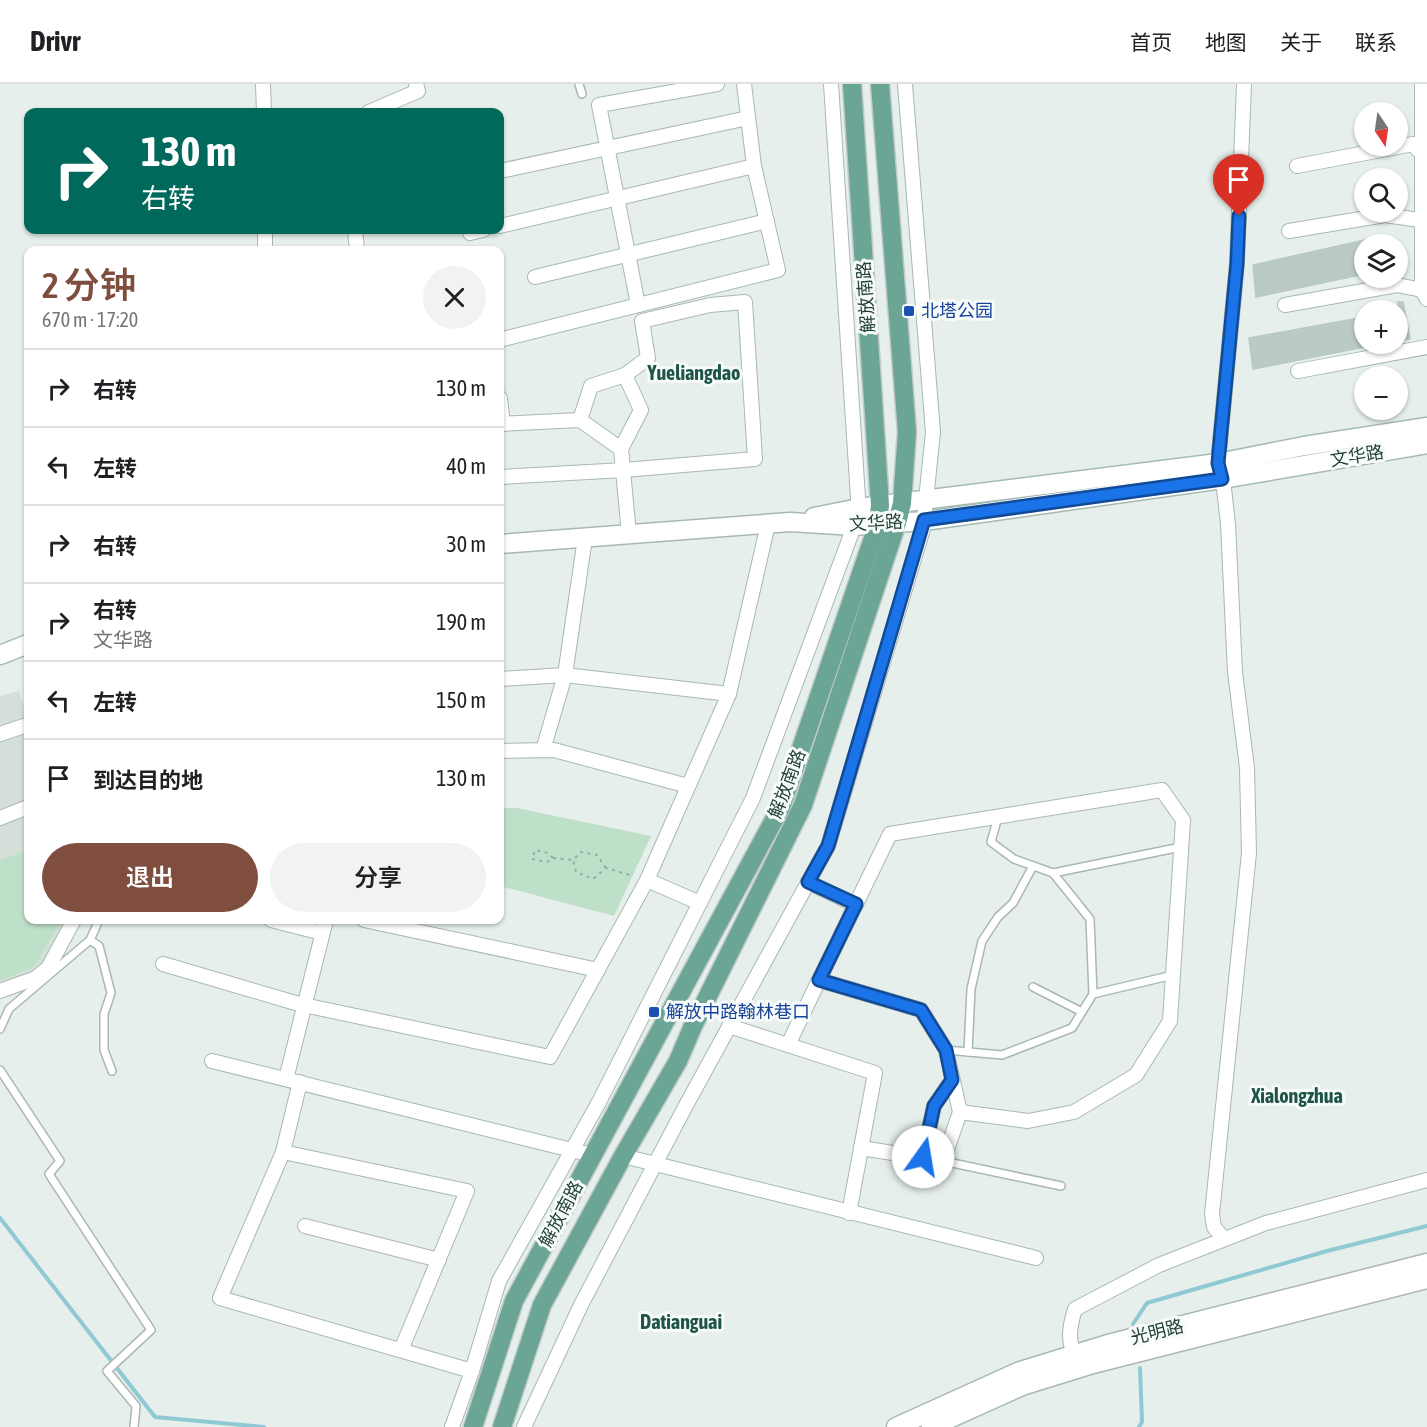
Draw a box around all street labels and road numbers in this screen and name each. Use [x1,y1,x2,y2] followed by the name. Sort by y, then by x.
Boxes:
[853,260,878,334] street label: 解放南路
[1329,441,1385,470] street label: 文华路
[848,511,903,534] street label: 文华路
[764,746,809,821] street label: 解放南路
[534,1177,587,1250] street label: 解放南路
[1128,1315,1186,1348] street label: 光明路

